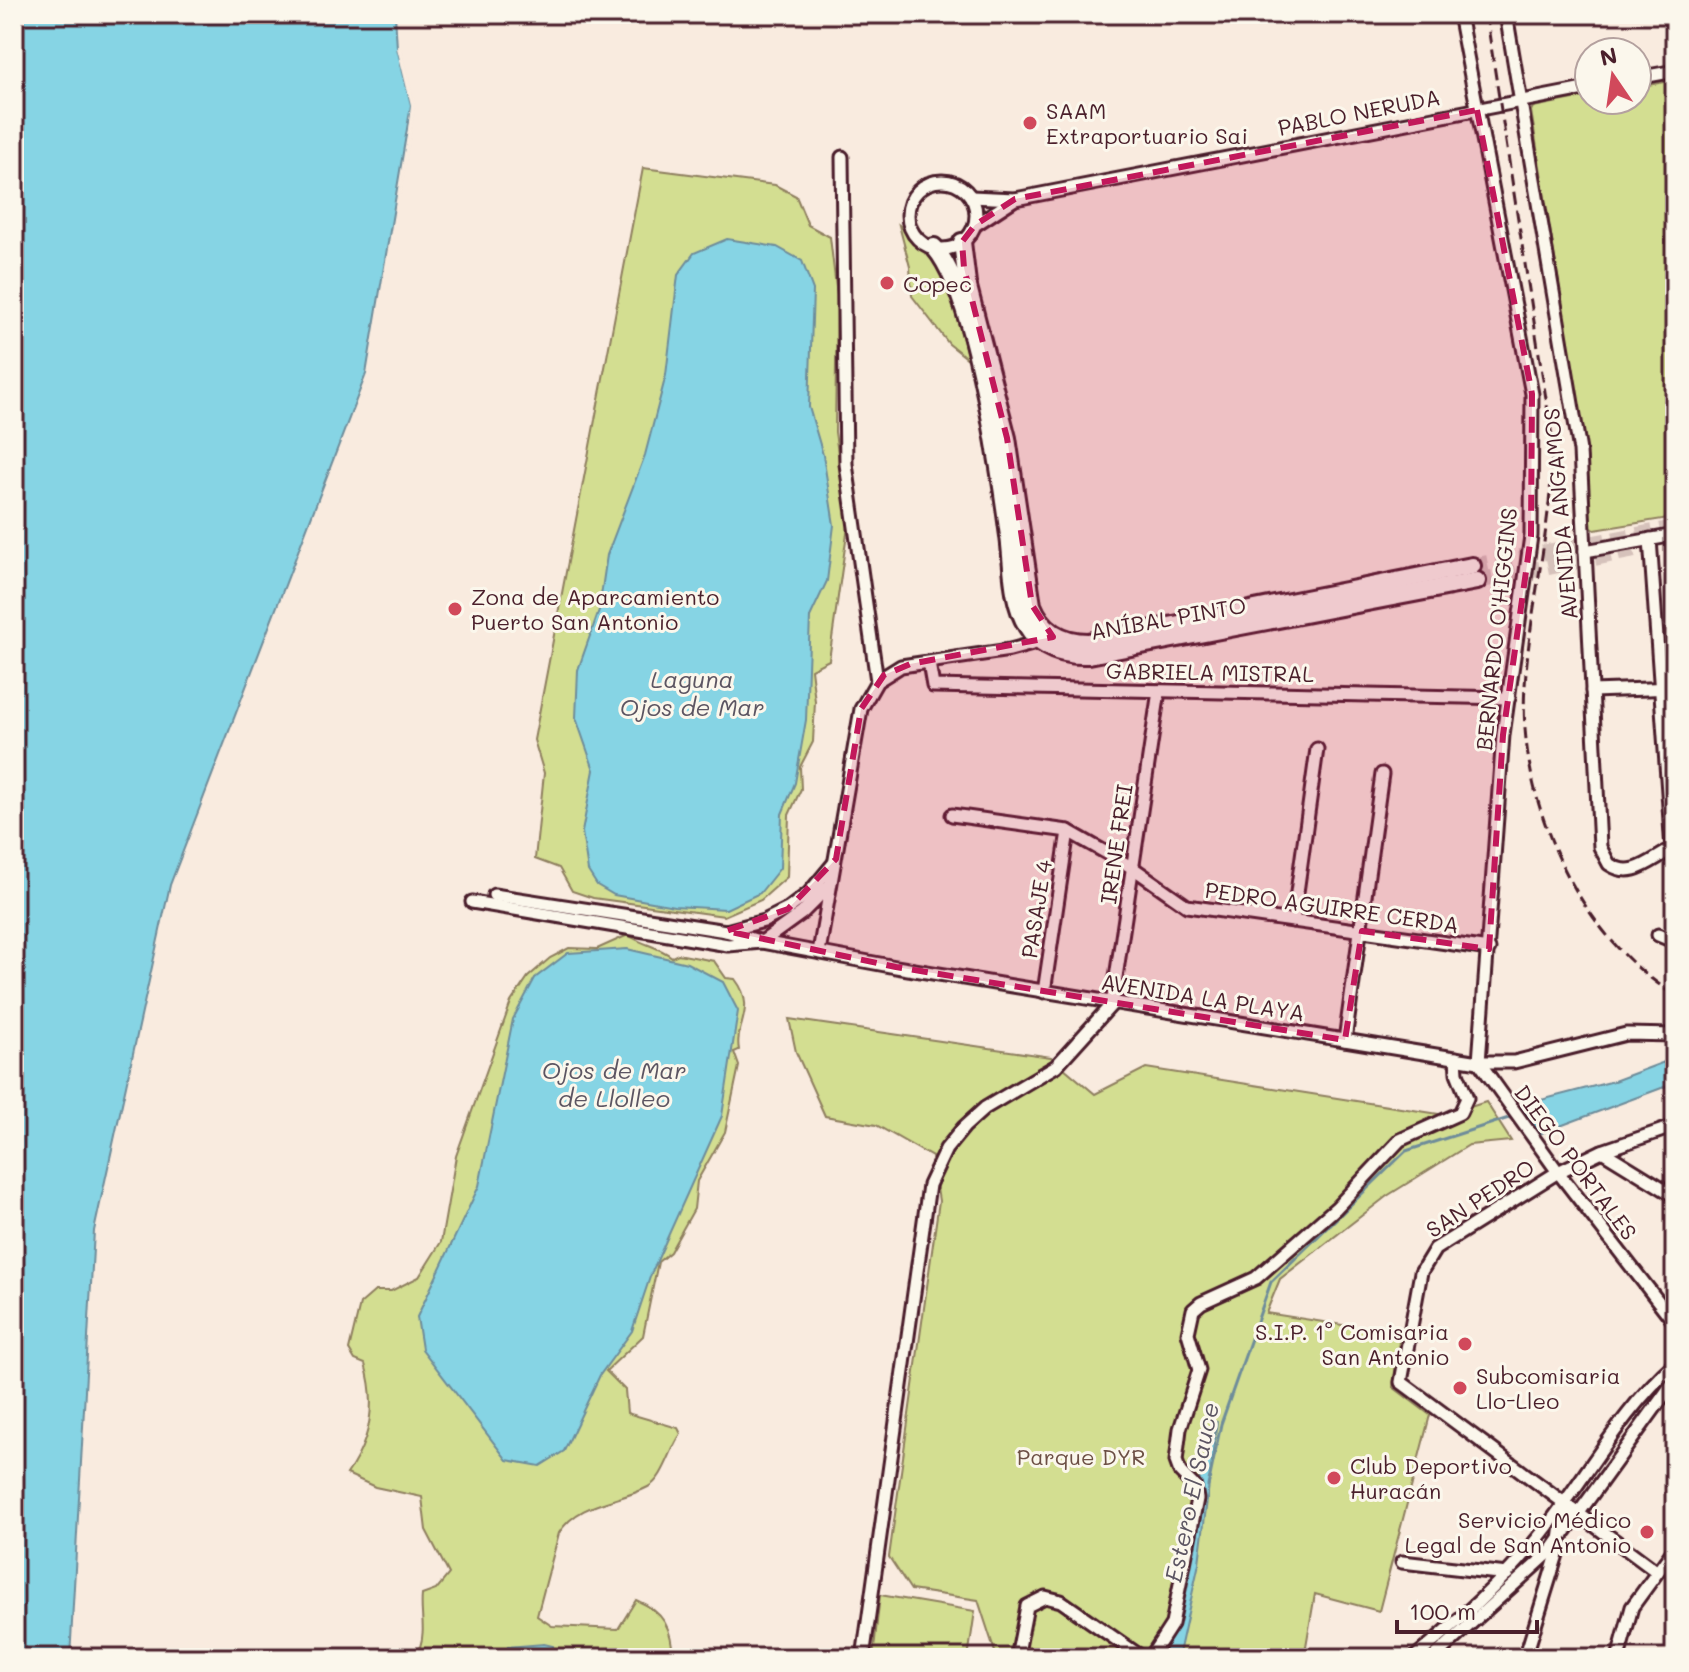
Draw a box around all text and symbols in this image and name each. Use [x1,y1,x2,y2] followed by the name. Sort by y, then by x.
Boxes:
[1573,36,1653,116] north arrow
[1597,40,1620,72] text: N
[1275,82,1443,142] street label: PABLO NERUDA
[1046,96,1248,150] place label: SAAM Extraportuario Sai
[1021,114,1039,132] marker: SAAM Extraportuario Sai
[903,269,972,298] place label: Copec
[878,274,896,292] marker: Copec
[1536,407,1584,621] street label: AVENIDA ANGAMOS
[1469,506,1523,752] street label: BERNARDO O'HIGGINS
[471,582,719,636] place label: Zona de Aparcamiento Puerto San Antonio
[1088,590,1248,646] street label: ANÍBAL PINTO
[446,600,464,618] marker: Zona de Aparcamiento Puerto San Antonio
[1106,656,1315,688] street label: GABRIELA MISTRAL
[620,663,764,722] water label: Laguna Ojos de Mar
[1093,782,1139,906] street label: IRENE FREI
[1014,858,1058,960] street label: PASAJE 4
[1203,875,1461,939] street label: PEDRO AGUIRRE CERDA
[1099,967,1307,1027] street label: AVENIDA LA PLAYA
[542,1054,686,1113] water label: Ojos de Mar de Llolleo
[1508,1079,1644,1245] street label: DIEGO PORTALES
[1420,1152,1540,1244] street label: SAN PEDRO
[1255,1317,1449,1371] place label: S.I.P. 1° Comisaria San Antonio
[1456,1335,1474,1353] marker: S.I.P. 1° Comisaria San Antonio
[1476,1361,1621,1415] place label: Subcomisaria Llo-Lleo
[1451,1379,1469,1397] marker: Subcomisaria Llo-Lleo
[1157,1399,1225,1585] water label: Estero El Sauce
[1017,1442,1145,1471] park label: Parque DYR
[1350,1451,1512,1505] place label: Club Deportivo Huracán
[1325,1469,1343,1487] marker: Club Deportivo Huracán
[1405,1505,1631,1559] place label: Servicio Médico Legal de San Antonio
[1638,1523,1656,1541] marker: Servicio Médico Legal de San Antonio
[1397,1584,1537,1634] scale bar
[1409,1595,1476,1626] text: 100 m

